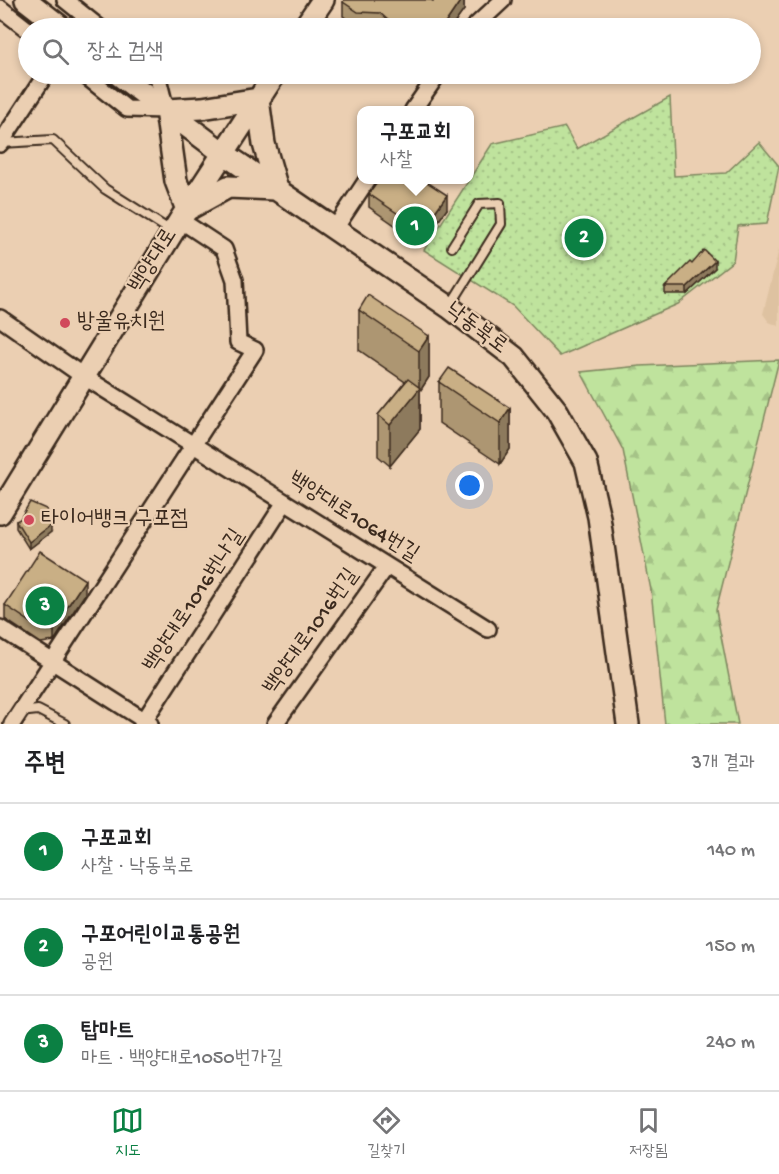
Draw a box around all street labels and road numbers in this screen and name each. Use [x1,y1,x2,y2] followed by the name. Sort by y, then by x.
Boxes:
[124,224,184,298] street label: 백양대로
[440,297,512,361] street label: 낙동북로
[283,467,423,569] street label: 백양대로1064번길
[139,524,251,677] street label: 백양대로1016번나길
[259,564,365,700] street label: 백양대로1016번길

